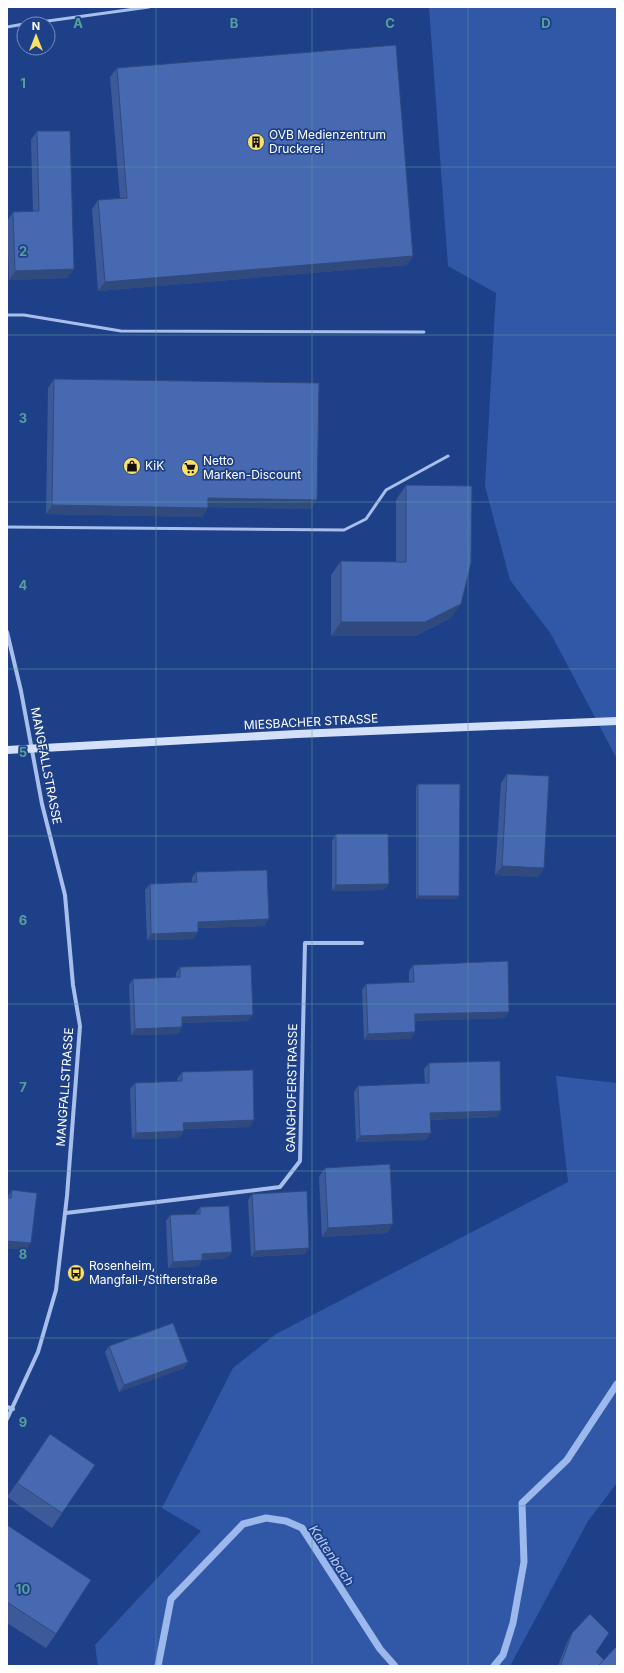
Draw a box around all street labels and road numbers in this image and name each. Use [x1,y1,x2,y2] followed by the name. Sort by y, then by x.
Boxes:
[28,706,65,826] street label: MANGFALLSTRASSE
[243,710,379,733] street label: MIESBACHER STRASSE
[283,1023,300,1153] street label: GANGHOFERSTRASSE
[53,1027,76,1147] street label: MANGFALLSTRASSE

